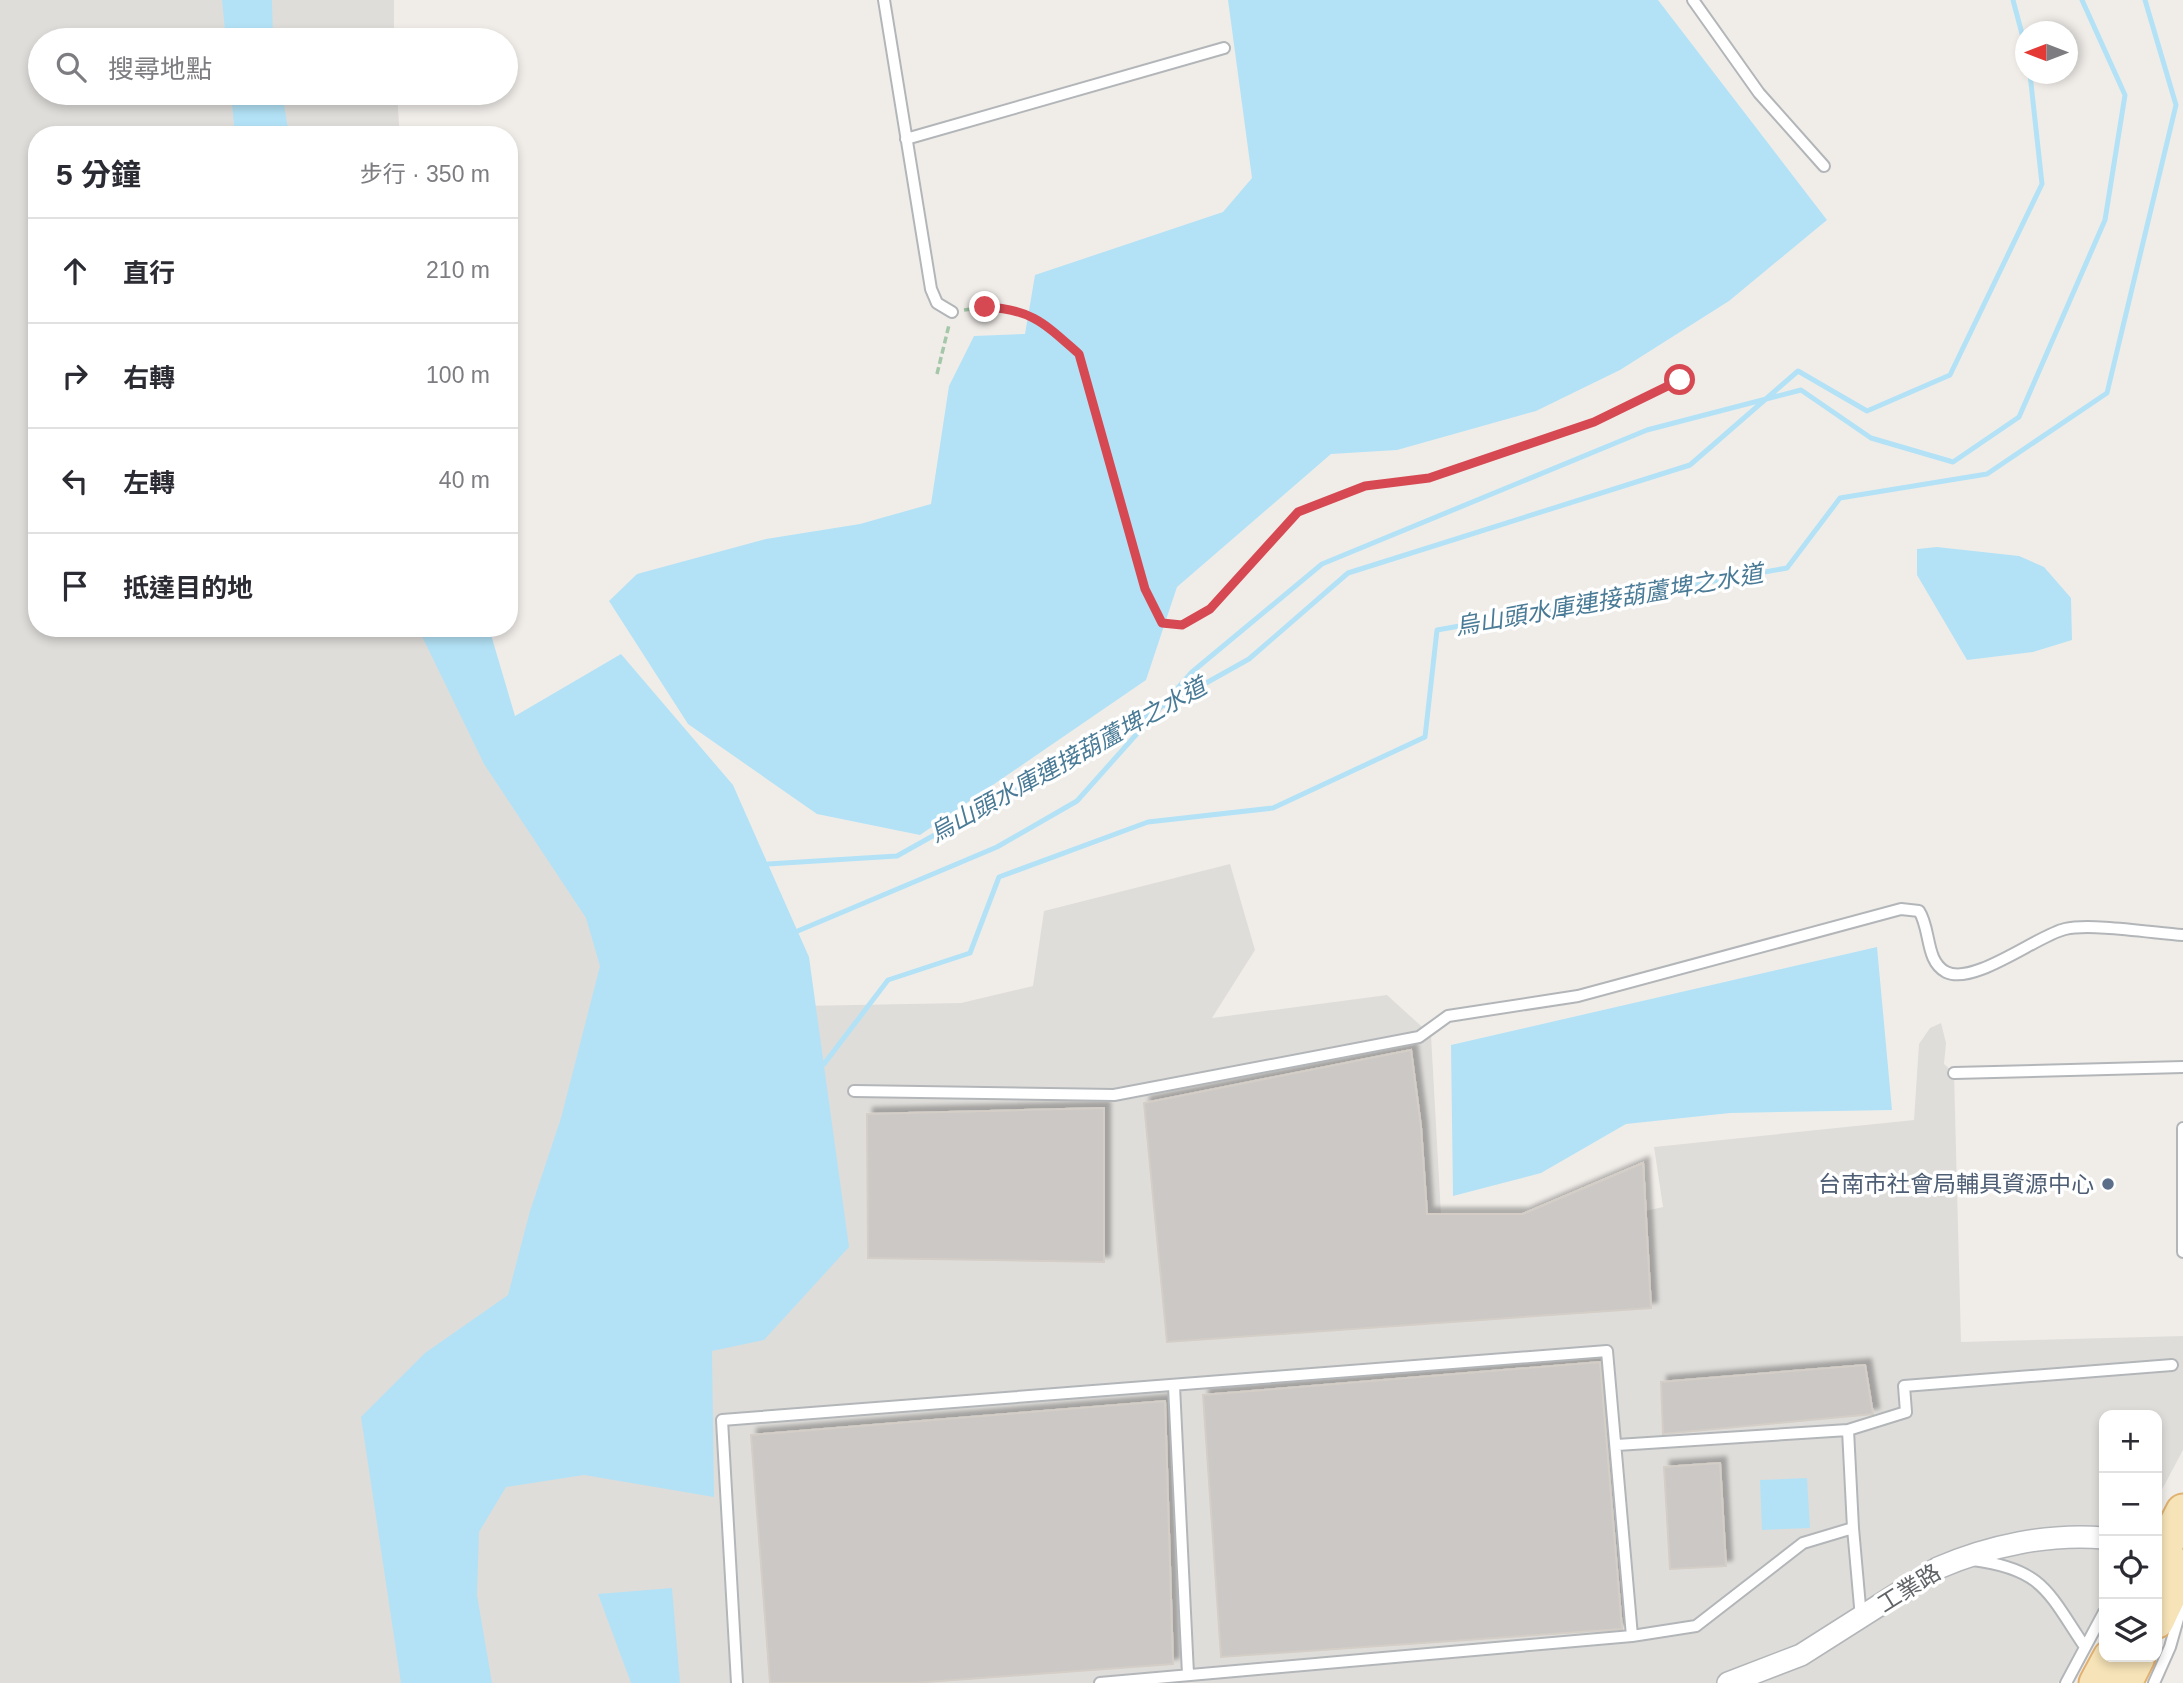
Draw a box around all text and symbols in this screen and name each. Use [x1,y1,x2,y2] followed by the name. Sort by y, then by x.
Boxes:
[2015,21,2078,84] north arrow
[28,28,518,105] search box
[52,48,90,86] icon: search
[108,54,212,84] text: 搜尋地點
[56,158,141,191] text: 5 分鐘
[360,161,490,187] text: 步行 · 350 m
[56,252,94,290] icon: ahead
[426,257,490,283] text: 210 m
[123,258,175,288] text: 直行
[969,291,1000,322] route end
[56,357,94,395] icon: right
[426,362,490,388] text: 100 m
[123,363,175,393] text: 右轉
[1664,364,1695,395] route start
[56,462,94,500] icon: left
[439,467,490,493] text: 40 m
[123,468,175,498] text: 左轉
[1453,559,1768,640] water label: 烏山頭水庫連接葫蘆埤之水道
[56,567,94,605] icon: arrive
[123,573,253,603] text: 抵達目的地
[925,671,1213,847] water label: 烏山頭水庫連接葫蘆埤之水道
[1818,1171,2094,1197] place label: 台南市社會局輔具資源中心
[2100,1176,2116,1192] marker: 台南市社會局輔具資源中心
[2099,1410,2162,1662] map controls
[2099,1410,2162,1473] button: +
[2099,1473,2162,1536] button: −
[2099,1536,2162,1599] button: locate
[1873,1559,1945,1617] street label: 工業路
[2099,1599,2162,1662] button: layers

